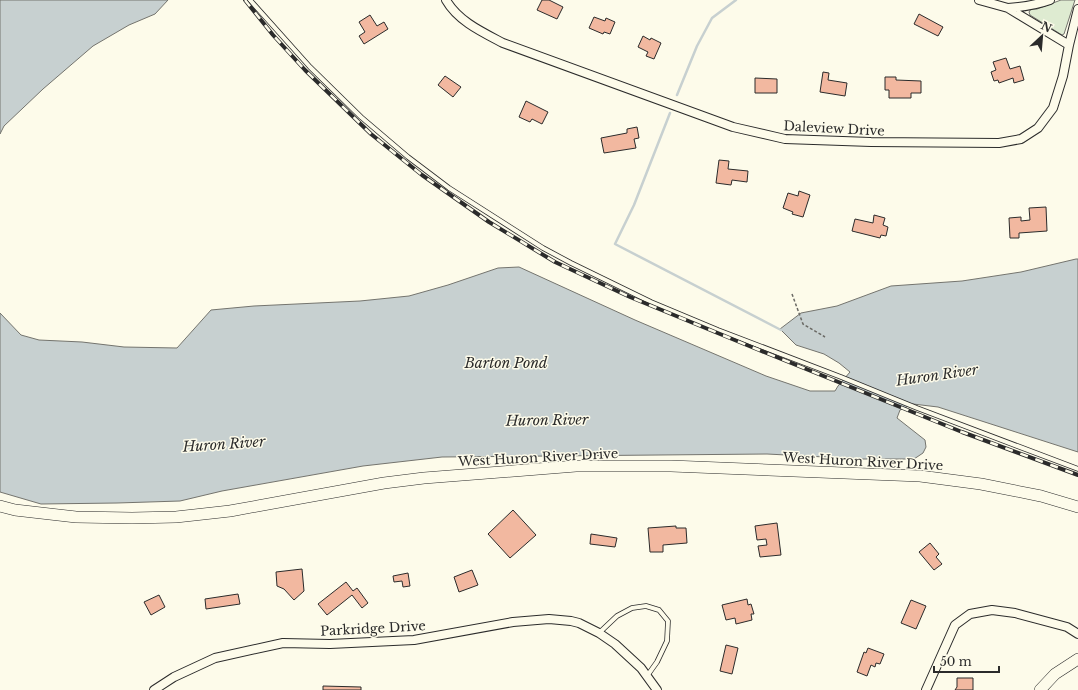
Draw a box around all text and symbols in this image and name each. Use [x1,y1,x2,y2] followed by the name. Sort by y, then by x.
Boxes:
[1022,16,1062,56] north arrow
[1039,18,1055,36] text: N
[783,117,885,140] street label: Daleview Drive
[464,354,548,372] water label: Barton Pond
[894,360,980,390] water label: Huron River
[505,410,589,430] water label: Huron River
[181,432,266,456] water label: Huron River
[456,445,619,470] street label: West Huron River Drive
[781,449,944,474] street label: West Huron River Drive
[320,617,426,640] street label: Parkridge Drive
[934,648,999,674] scale bar
[940,654,972,669] text: 50 m

